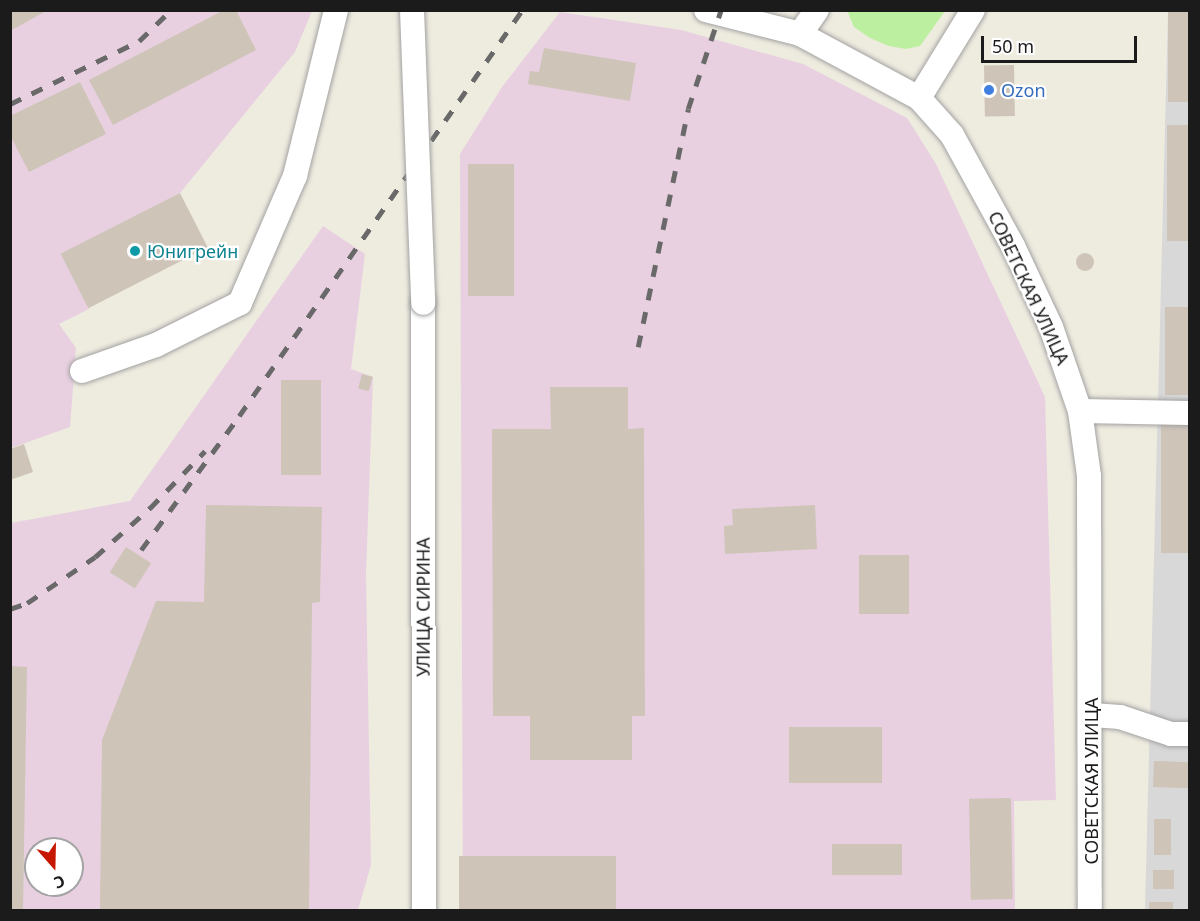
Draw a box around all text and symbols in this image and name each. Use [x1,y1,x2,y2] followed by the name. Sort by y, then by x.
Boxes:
[984,24,1140,62] scale bar
[992,34,1034,58] text: 50 m
[1001,79,1046,101] place label: Ozon
[982,83,996,97] marker: Ozon
[984,208,1074,368] street label: СОВЕТСКАЯ УЛИЦА
[147,240,238,262] place label: Юнигрейн
[128,244,142,258] marker: Юнигрейн
[412,537,434,677] street label: УЛИЦА СИРИНА
[1080,697,1102,865] street label: СОВЕТСКАЯ УЛИЦА
[24,837,84,897] north arrow
[51,870,68,894] text: С

